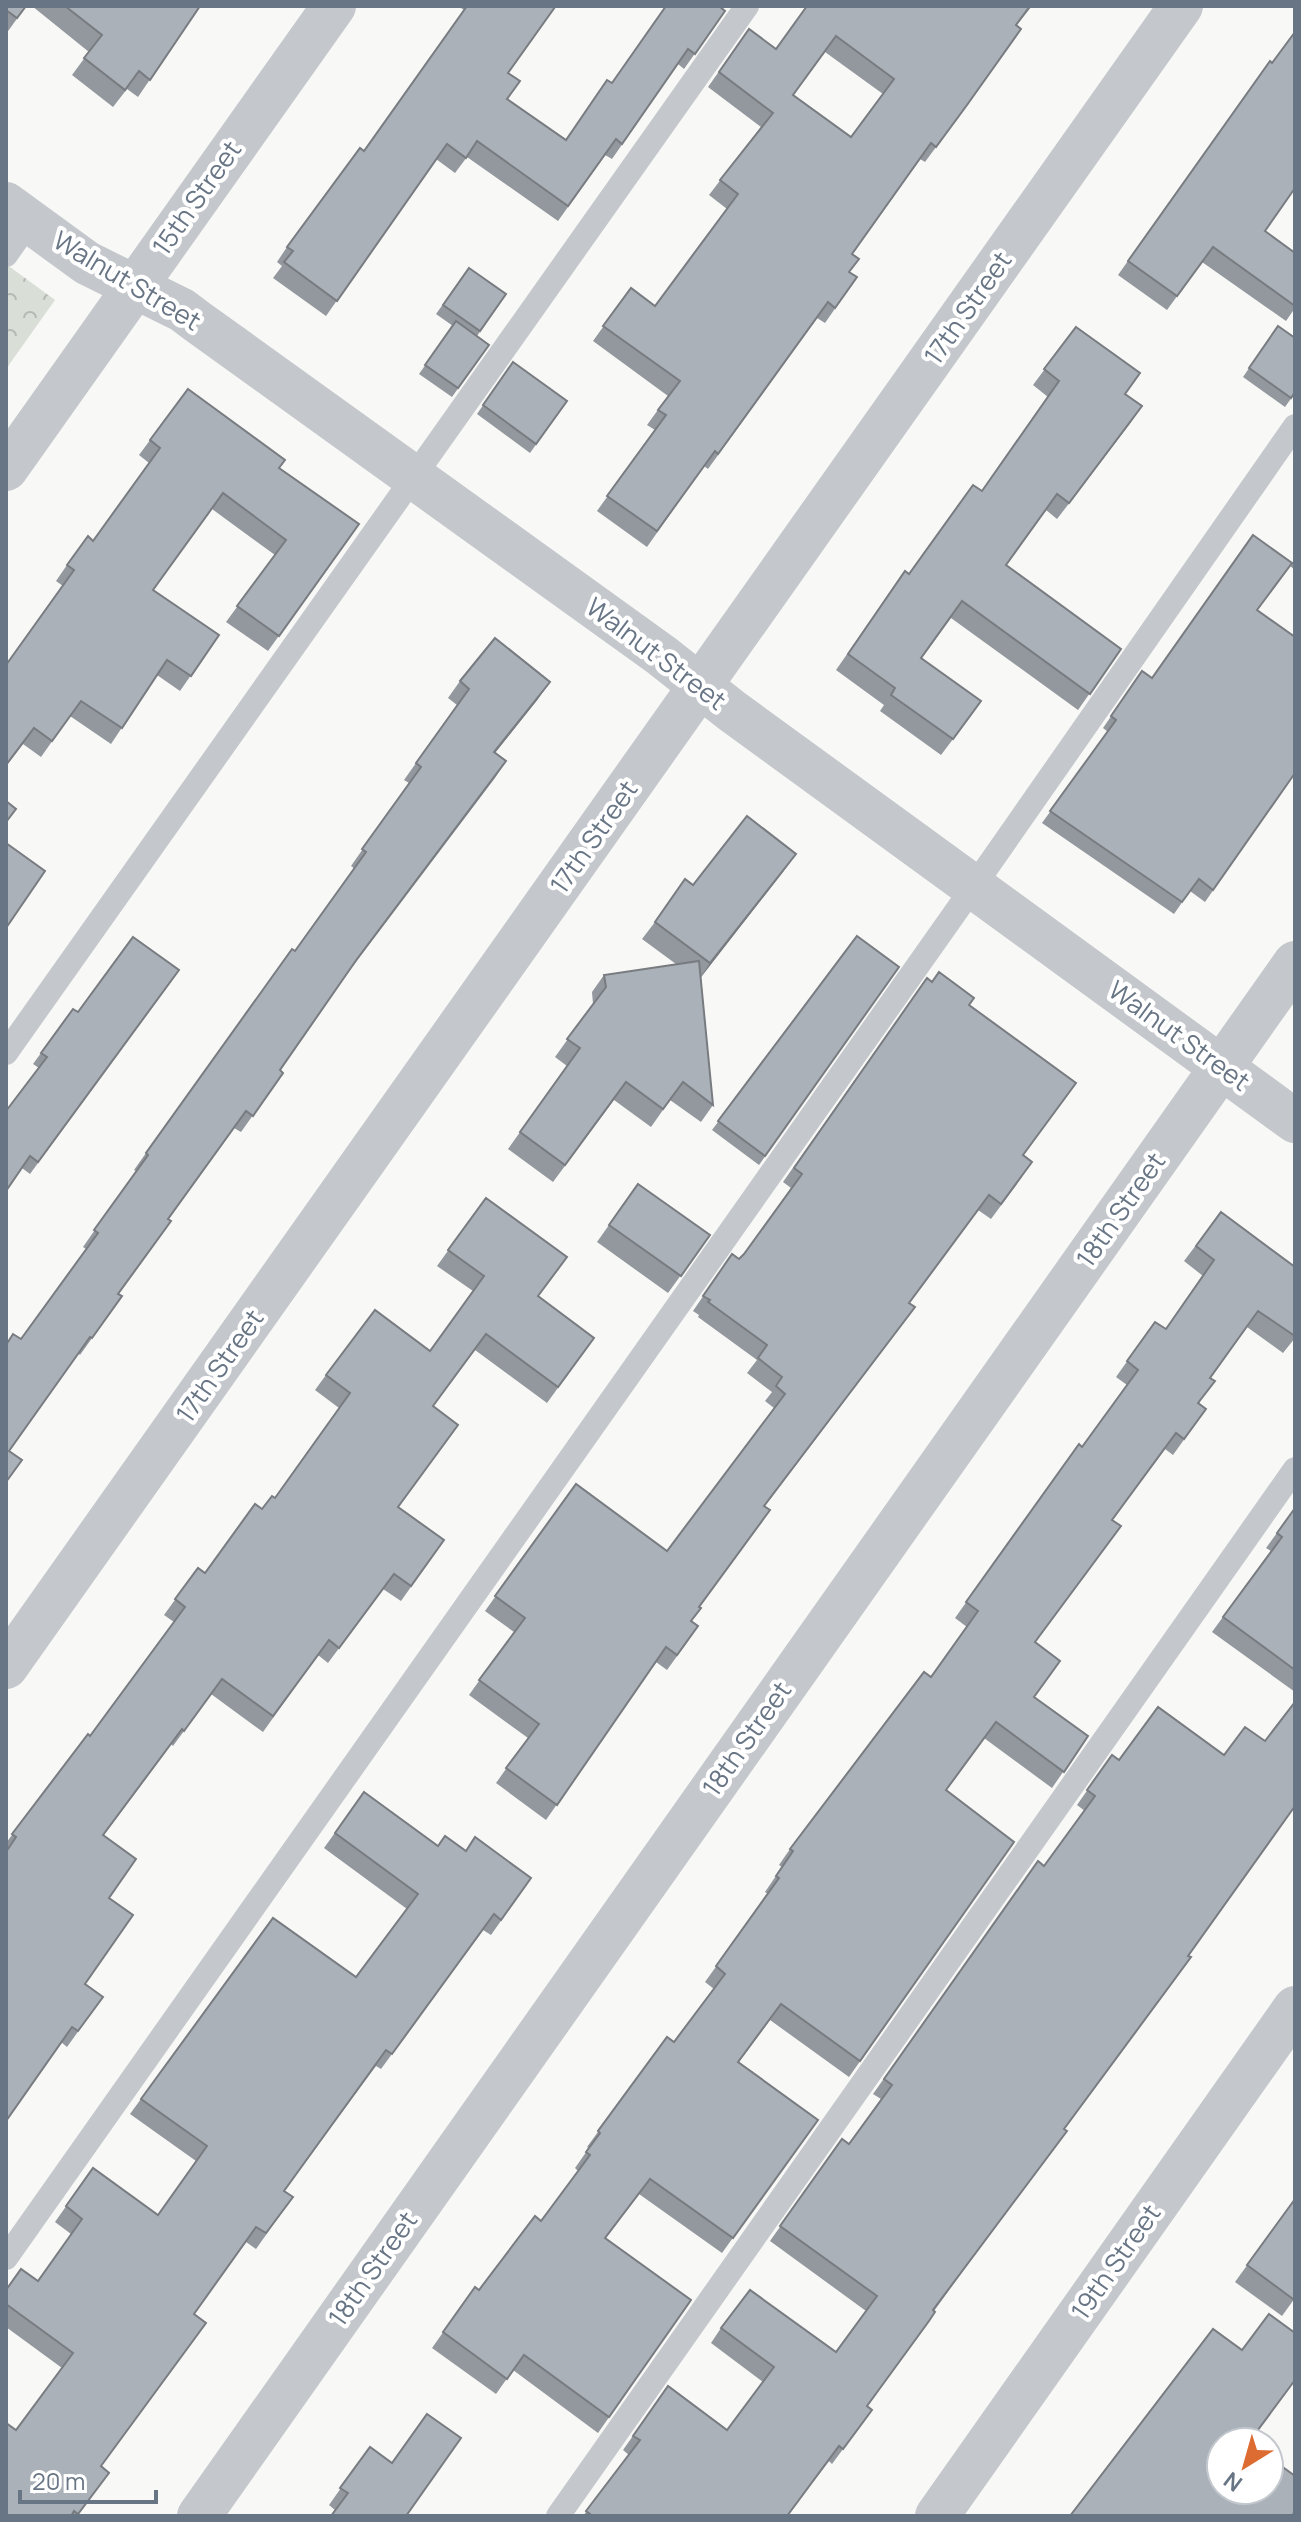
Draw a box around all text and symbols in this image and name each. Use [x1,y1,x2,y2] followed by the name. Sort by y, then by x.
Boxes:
[143,133,249,262] street label: 15th Street
[47,222,208,338] street label: Walnut Street
[915,244,1019,371] street label: 17th Street
[579,589,734,718] street label: Walnut Street
[541,773,645,900] street label: 17th Street
[1102,972,1258,1099] street label: Walnut Street
[1067,1145,1173,1274] street label: 18th Street
[167,1302,271,1429] street label: 17th Street
[693,1674,799,1803] street label: 18th Street
[1062,2196,1168,2327] street label: 19th Street
[319,2204,425,2333] street label: 18th Street
[1205,2426,1285,2506] north arrow
[20,2454,156,2504] scale bar
[32,2464,85,2497] text: 20 m
[1218,2465,1248,2499] text: N

